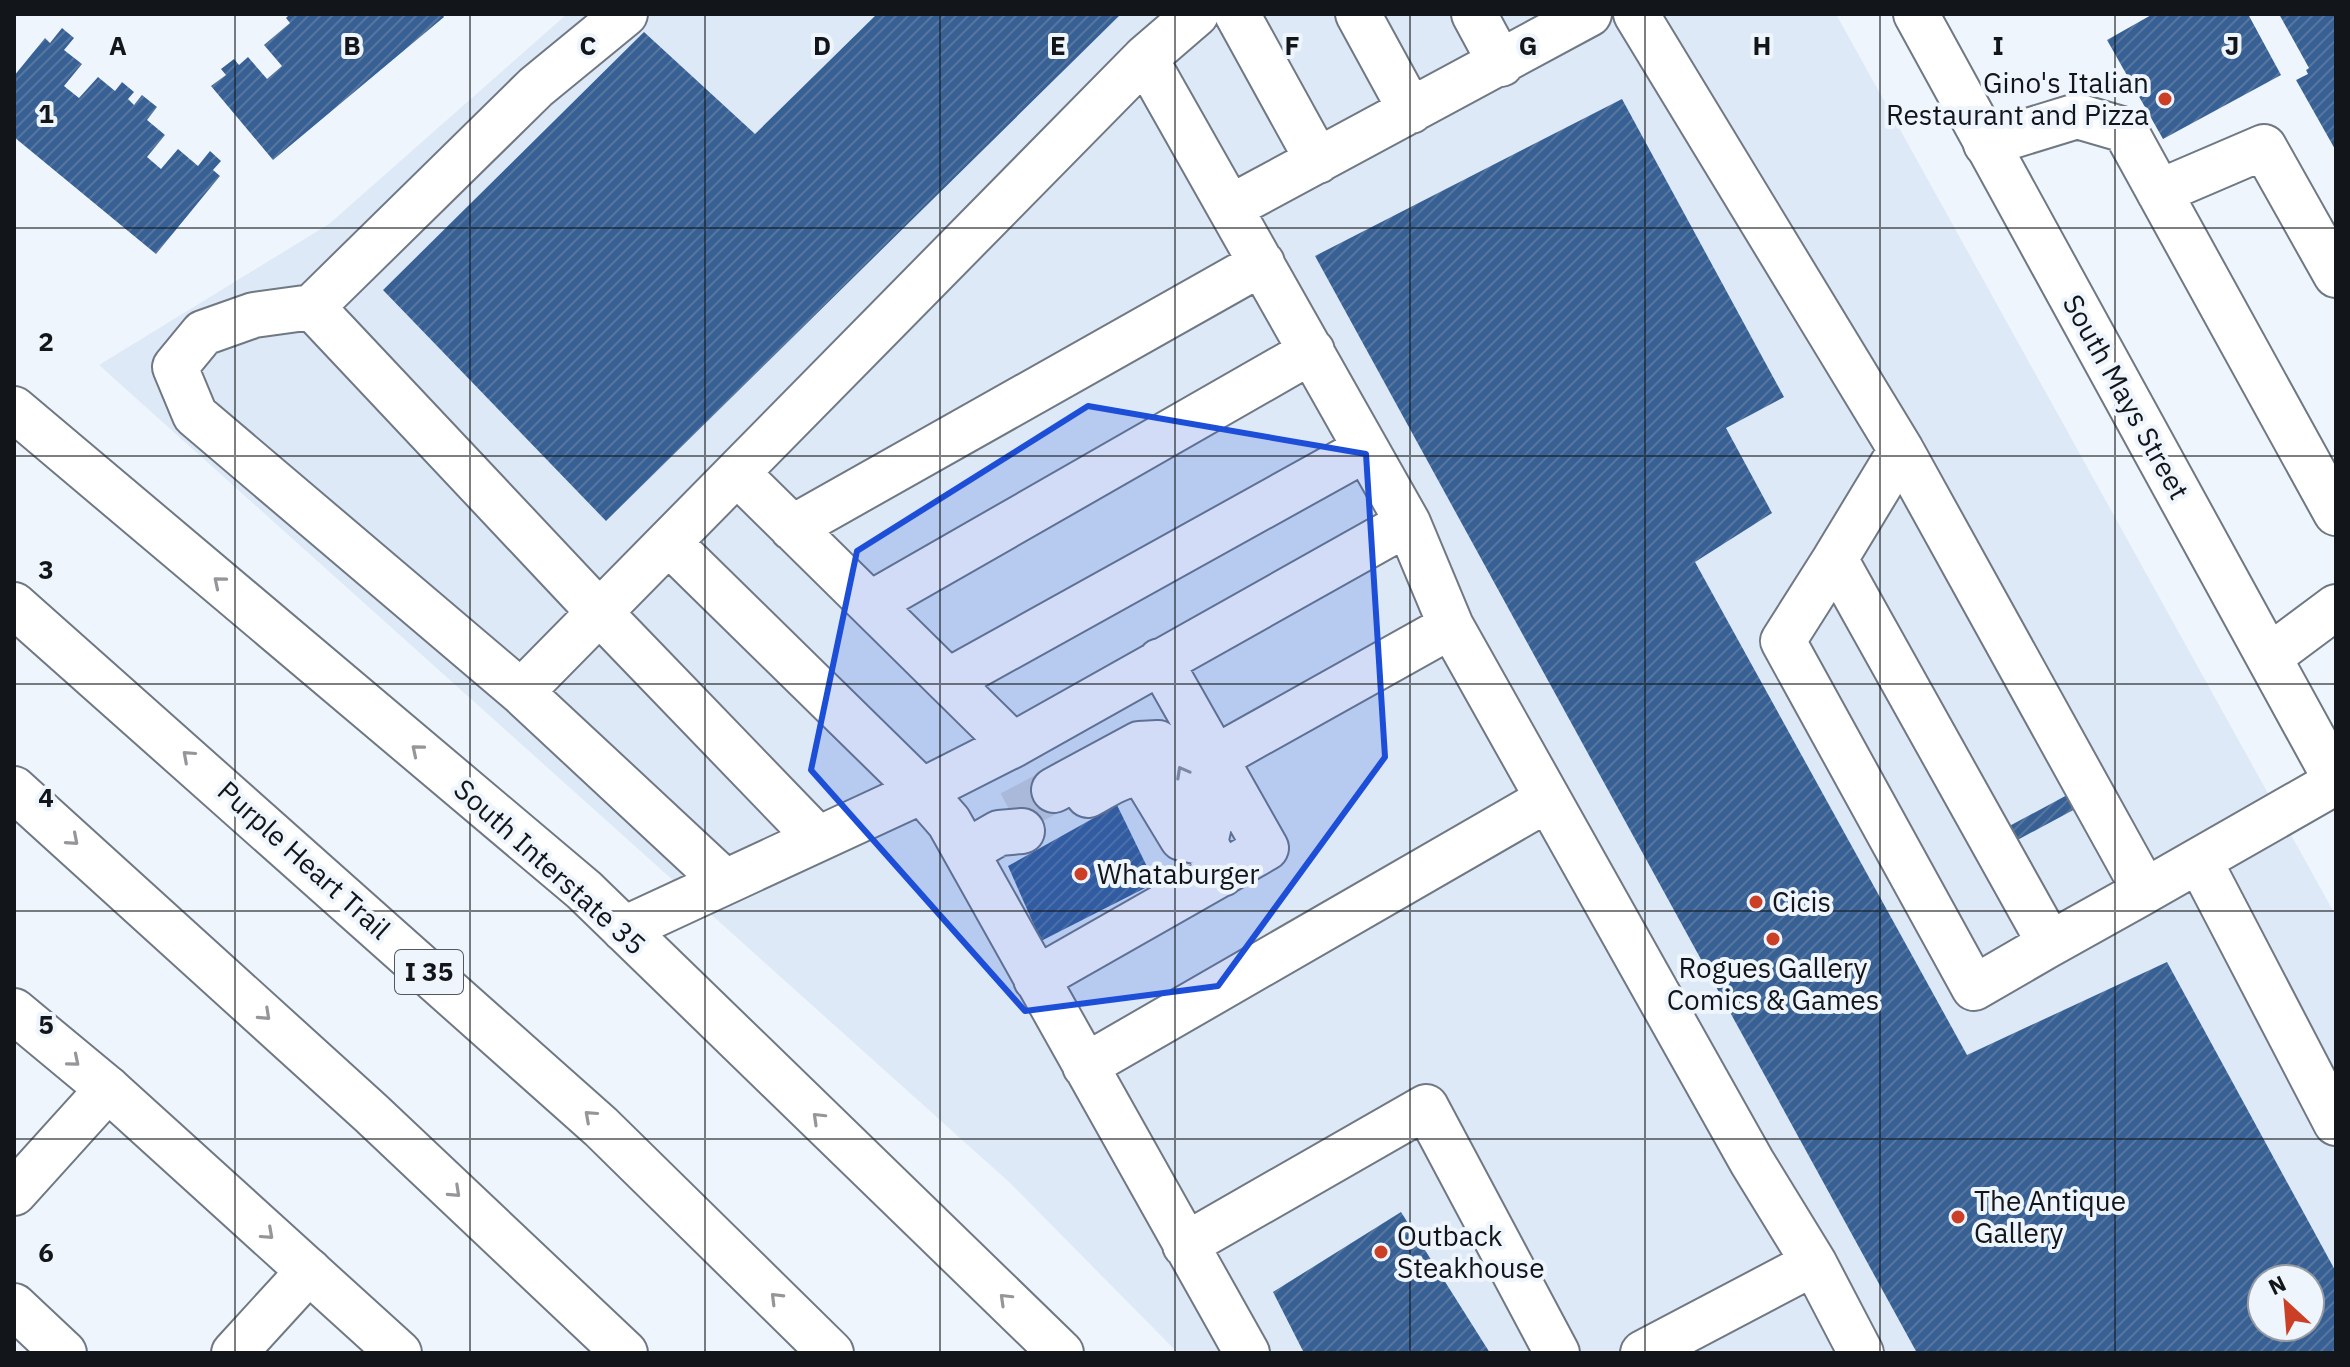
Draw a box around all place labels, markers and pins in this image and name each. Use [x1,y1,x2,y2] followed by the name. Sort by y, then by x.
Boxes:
[1886,64,2149,133] place label: Gino's Italian Restaurant and Pizza
[2156,90,2174,108] marker: Gino's Italian Restaurant and Pizza
[1097,855,1260,892] place label: Whataburger
[1072,865,1090,883] marker: Whataburger
[1772,883,1831,920] place label: Cicis
[1747,893,1765,911] marker: Cicis
[1764,930,1782,948] marker: Rogues Gallery Comics & Games
[1667,949,1879,1018] place label: Rogues Gallery Comics & Games
[1974,1182,2126,1251] place label: The Antique Gallery
[1949,1208,1967,1226] marker: The Antique Gallery
[1397,1217,1545,1286] place label: Outback Steakhouse
[1372,1243,1390,1261] marker: Outback Steakhouse

